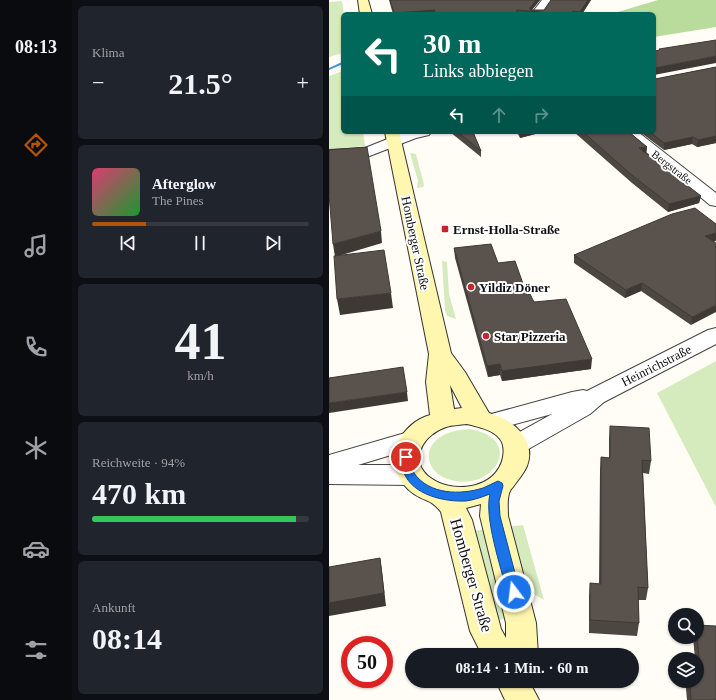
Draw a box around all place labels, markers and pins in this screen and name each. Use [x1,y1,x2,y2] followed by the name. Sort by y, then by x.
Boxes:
[453,222,560,237] place label: Ernst-Holla-Straße
[440,224,450,234] marker: Ernst-Holla-Straße
[479,280,550,295] place label: Yildiz Döner
[466,282,476,292] marker: Yildiz Döner
[494,329,566,344] place label: Star Pizzeria
[481,331,491,341] marker: Star Pizzeria
[389,440,423,474] pin

